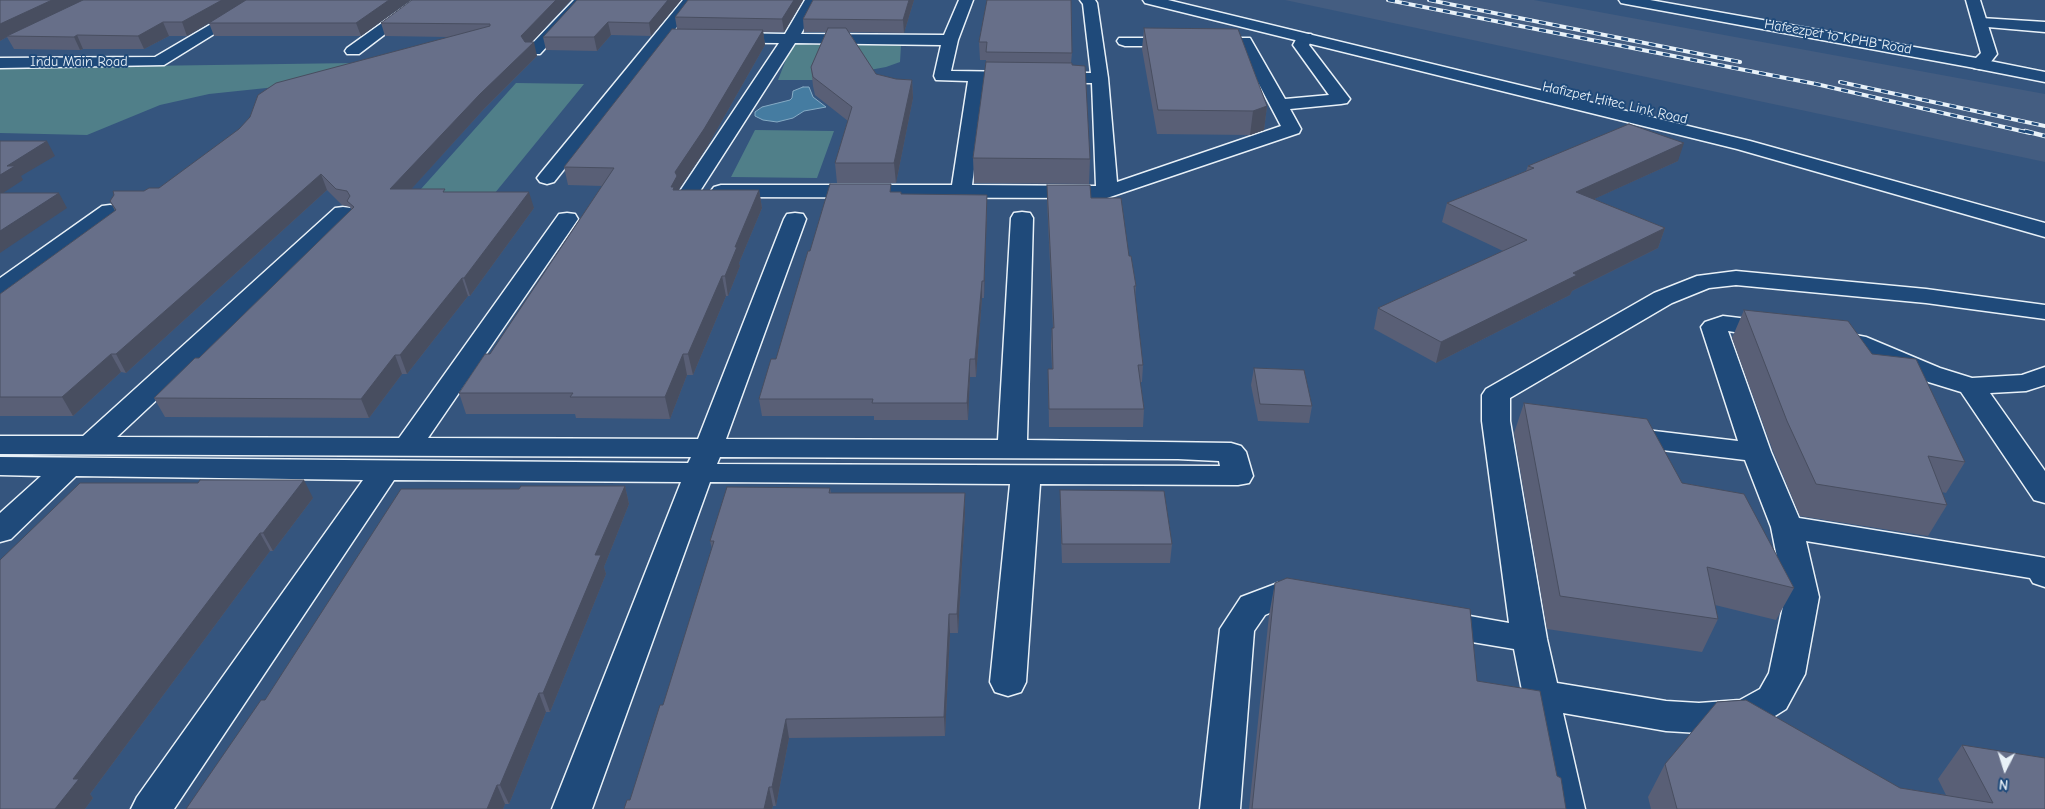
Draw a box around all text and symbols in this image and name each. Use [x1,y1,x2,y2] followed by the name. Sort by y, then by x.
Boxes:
[1763,16,1913,58] street label: Hafeezpet to KPHB Road
[30,54,128,70] street label: Indu Main Road
[1541,78,1689,128] street label: Hafizpet Hitec Link Road
[1980,744,2030,794] north arrow
[1998,776,2009,793] text: N

